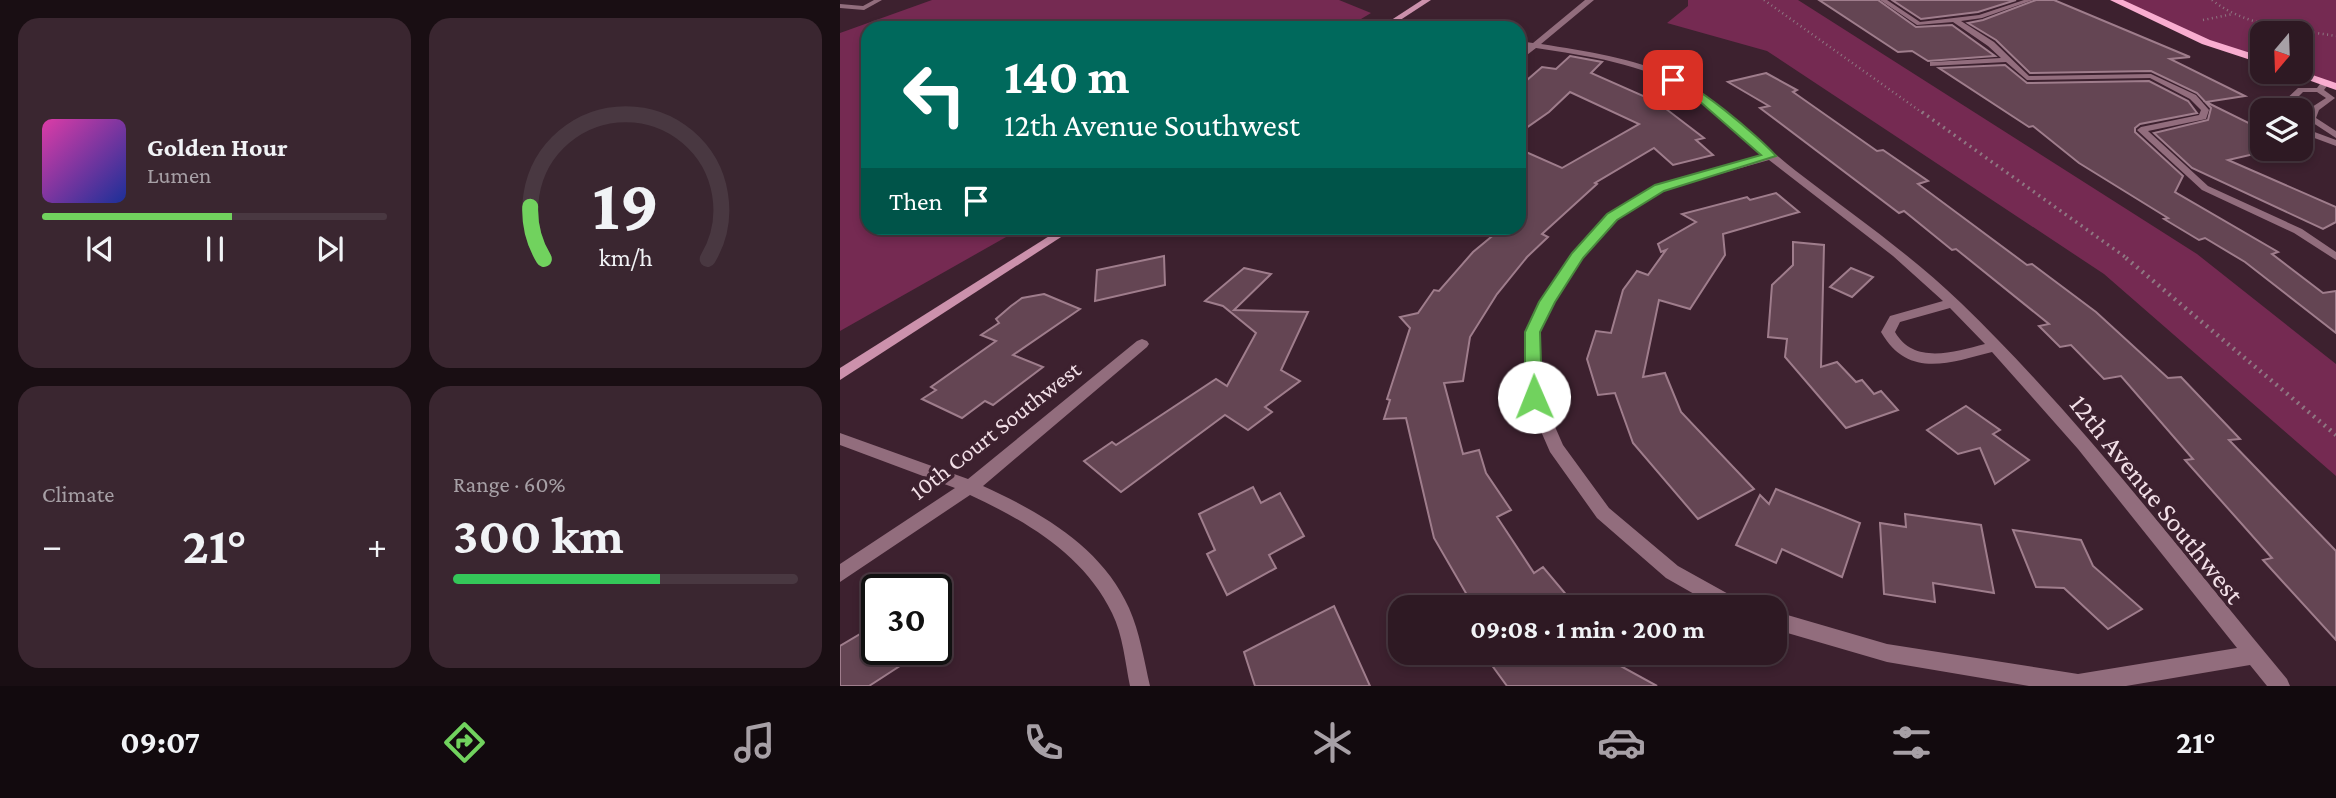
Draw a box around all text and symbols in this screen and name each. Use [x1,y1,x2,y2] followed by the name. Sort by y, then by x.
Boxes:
[2250,21,2314,84] north arrow
[2250,21,2313,161] map controls
[889,49,980,140] icon: left
[1004,49,1129,104] text: 140 m
[1643,50,1703,110] pin
[1654,61,1692,99] icon: arrive
[2250,98,2313,161] button: layers
[1004,107,1300,143] text: 12th Avenue Southwest
[147,133,288,162] text: Golden Hour
[147,162,211,188] text: Lumen
[592,165,659,246] text: 19
[957,182,995,220] icon: arrive
[889,187,943,216] text: Then
[81,230,119,268] icon: previous
[196,230,234,268] icon: pause
[311,230,349,268] icon: next
[599,244,652,271] text: km/h
[905,355,1086,505] street label: 10th Court Southwest
[1497,360,1571,434] position arrow
[2063,389,2251,610] street label: 12th Avenue Southwest
[453,471,566,497] text: Range · 60%
[42,481,114,507] text: Climate
[453,506,624,564] text: 300 km
[182,516,247,574] text: 21°
[42,524,62,566] text: −
[367,524,387,566] text: +
[861,574,952,665] speed limit sign: 30
[1470,615,1705,644] text: 09:08 · 1 min · 200 m
[440,718,489,767] icon: directions
[730,718,779,767] icon: music
[1019,718,1068,767] icon: phone
[1308,718,1357,767] icon: climate
[1597,718,1646,767] icon: car
[1887,718,1936,767] icon: filters
[120,724,200,760] text: 09:07
[2176,724,2216,760] text: 21°

